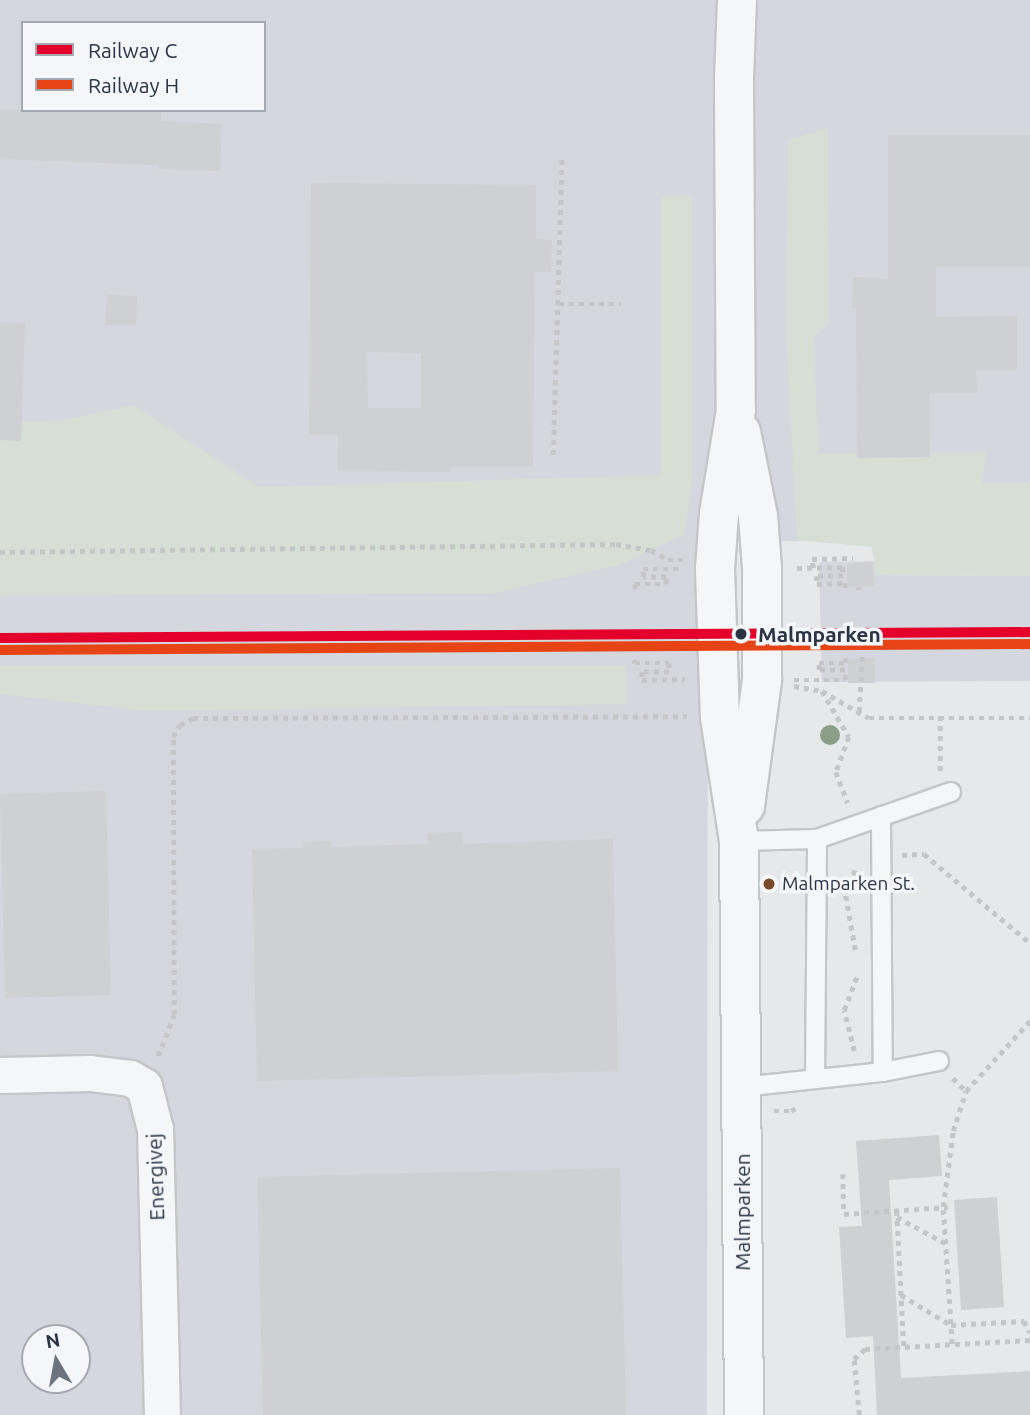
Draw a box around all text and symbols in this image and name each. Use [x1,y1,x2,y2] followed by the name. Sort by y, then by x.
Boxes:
[21,21,266,112] legend
[88,38,177,62] text: Railway C
[88,73,179,97] text: Railway H
[758,621,881,647] place label: Malmparken
[730,623,752,645] marker: Malmparken
[782,873,915,895] place label: Malmparken St.
[762,877,776,891] marker: Malmparken St.
[141,1133,169,1221] street label: Energivej
[729,1153,755,1271] street label: Malmparken
[21,1324,91,1394] north arrow
[44,1328,62,1352] text: N

